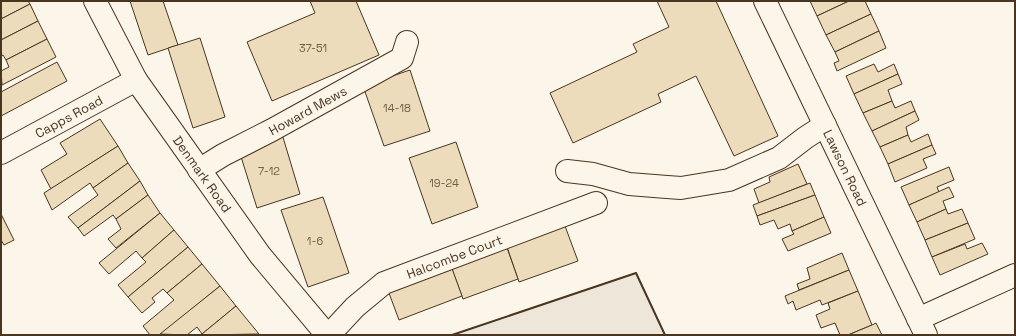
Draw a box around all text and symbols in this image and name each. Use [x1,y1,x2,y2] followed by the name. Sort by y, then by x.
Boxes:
[299,41,327,55] house number: 37-51
[266,82,350,139] street label: Howard Mews
[32,91,106,142] street label: Capps Road
[383,101,411,115] house number: 14-18
[820,127,871,209] street label: Lawson Road
[169,132,235,216] street label: Denmark Road
[258,164,280,178] house number: 7-12
[429,176,459,190] house number: 19-24
[404,231,505,282] street label: Halcombe Court
[307,234,323,248] house number: 1-6

